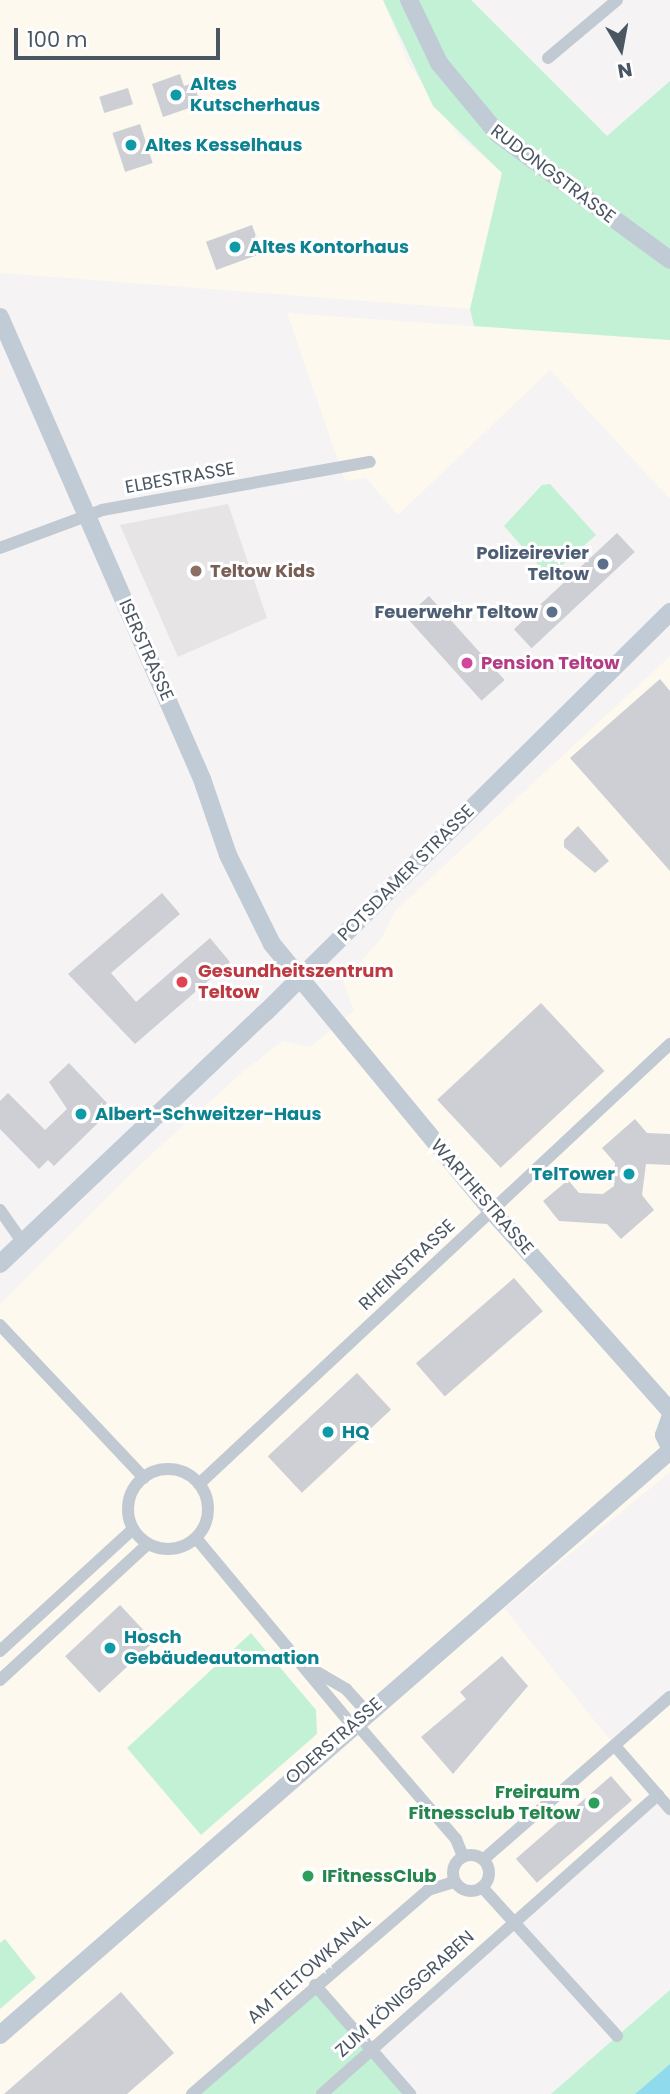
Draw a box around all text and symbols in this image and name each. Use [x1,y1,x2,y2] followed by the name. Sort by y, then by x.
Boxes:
[18,14,224,58] scale bar
[586,14,656,84] north arrow
[27,25,87,54] text: 100 m
[615,56,634,85] text: N
[190,74,320,116] place label: Altes Kutscherhaus
[168,87,184,103] marker: Altes Kutscherhaus
[486,120,620,228] street label: RUDONGSTRASSE
[145,134,302,156] place label: Altes Kesselhaus
[123,137,139,153] marker: Altes Kesselhaus
[249,236,409,258] place label: Altes Kontorhaus
[227,239,243,255] marker: Altes Kontorhaus
[123,458,237,498] street label: ELBESTRASSE
[476,543,589,586] place label: Polizeirevier Teltow
[595,556,611,572] marker: Polizeirevier Teltow
[210,560,315,582] place label: Teltow Kids
[188,563,204,579] marker: Teltow Kids
[114,596,178,704] street label: ISERSTRASSE
[374,601,538,623] place label: Feuerwehr Teltow
[544,604,560,620] marker: Feuerwehr Teltow
[481,652,620,674] place label: Pension Teltow
[459,655,475,671] marker: Pension Teltow
[333,800,479,946] street label: POTSDAMER STRASSE
[198,961,394,1004] place label: Gesundheitszentrum Teltow
[172,972,192,992] marker: Gesundheitszentrum Teltow
[95,1103,321,1125] place label: Albert-Schweitzer-Haus
[73,1106,89,1122] marker: Albert-Schweitzer-Haus
[426,1135,538,1259] street label: WARTHESTRASSE
[531,1163,615,1185] place label: TelTower
[621,1166,637,1182] marker: TelTower
[354,1215,460,1315] street label: RHEINSTRASSE
[342,1421,369,1443] place label: HQ
[320,1424,336,1440] marker: HQ
[124,1627,319,1670] place label: Hosch Gebäudeautomation
[102,1640,118,1656] marker: Hosch Gebäudeautomation
[281,1693,387,1789] street label: ODERSTRASSE
[408,1782,580,1825] place label: Freiraum Fitnessclub Teltow
[586,1795,602,1811] marker: Freiraum Fitnessclub Teltow
[322,1865,436,1887] place label: IFitnessClub
[300,1868,316,1884] marker: IFitnessClub
[243,1910,375,2028] street label: AM TELTOWKANAL
[331,1926,479,2062] street label: ZUM KÖNIGSGRABEN

